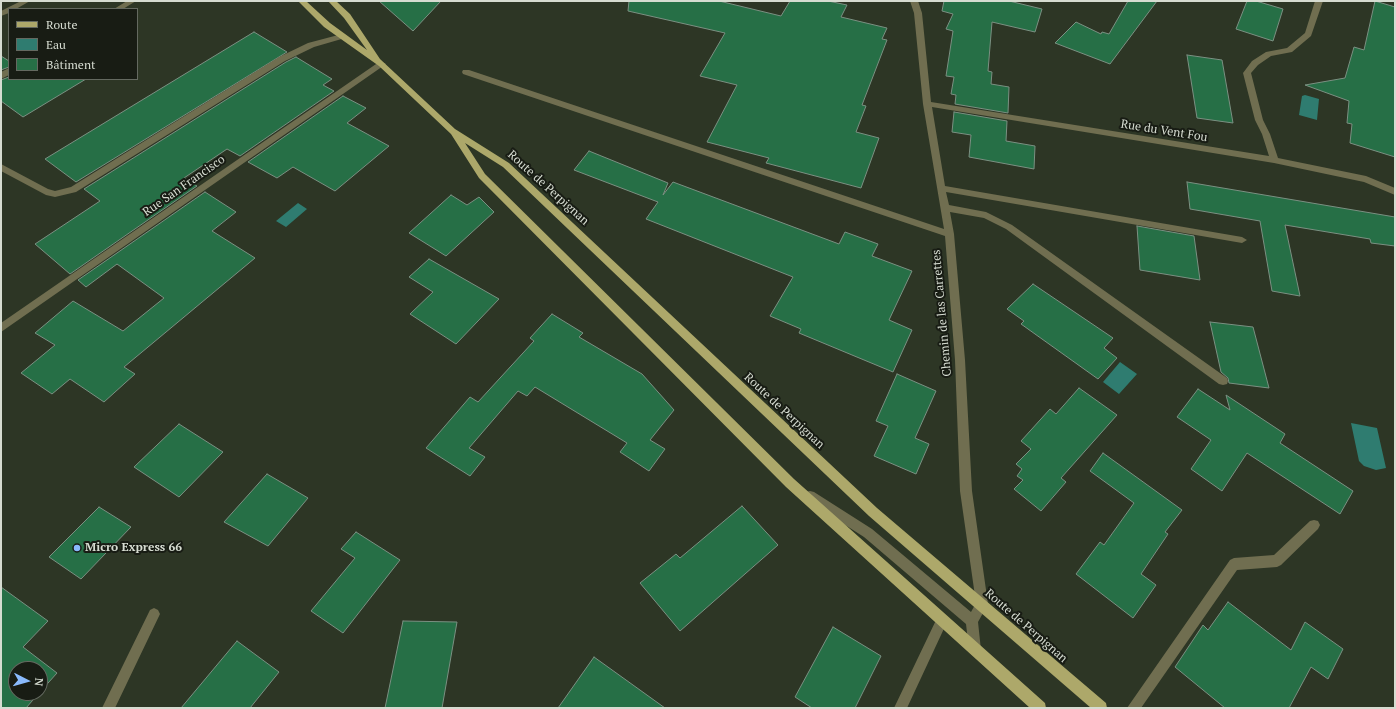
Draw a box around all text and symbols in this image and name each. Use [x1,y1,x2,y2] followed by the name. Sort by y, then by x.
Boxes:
[8,8,138,80] legend
[46,17,77,32] text: Route
[46,37,66,52] text: Eau
[46,57,95,72] text: Bâtiment
[1120,117,1208,145] street label: Rue du Vent Fou
[504,148,592,228] street label: Route de Perpignan
[140,152,228,220] street label: Rue San Francisco
[929,249,955,377] street label: Chemin de las Carrettes
[741,370,827,452] street label: Route de Perpignan
[85,541,182,555] place label: Micro Express 66
[72,543,82,553] marker: Micro Express 66
[982,586,1070,666] street label: Route de Perpignan
[8,661,48,701] north arrow
[32,677,46,687] text: N

